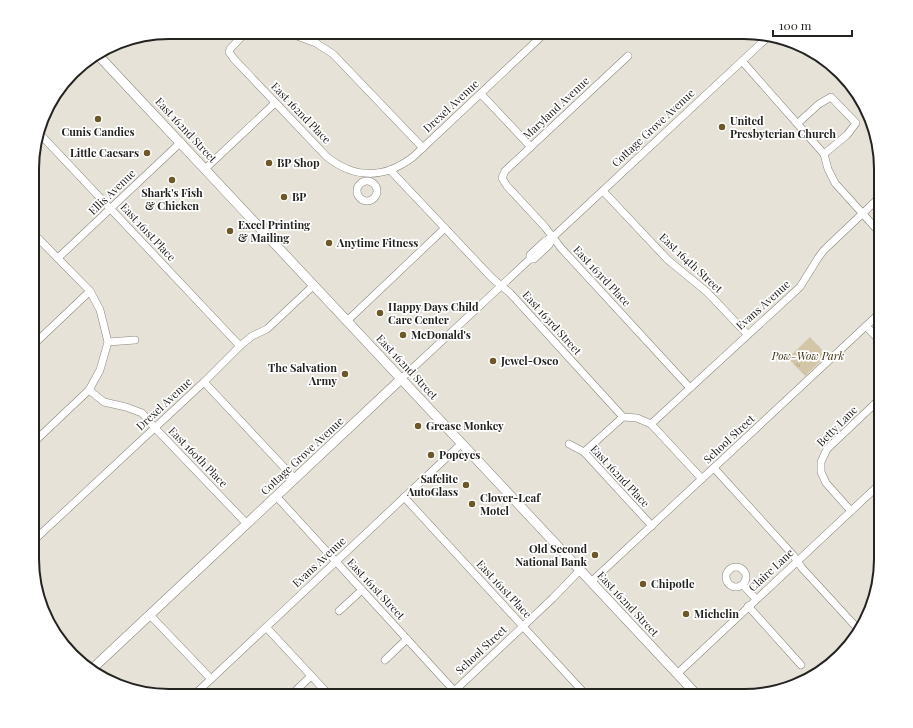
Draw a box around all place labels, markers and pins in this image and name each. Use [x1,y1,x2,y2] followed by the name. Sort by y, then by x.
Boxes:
[730,113,836,141] place label: United Presbyterian Church
[93,114,103,124] marker: Cunis Candies
[717,122,727,132] marker: United Presbyterian Church
[61,124,135,139] place label: Cunis Candies
[70,145,139,160] place label: Little Caesars
[142,148,152,158] marker: Little Caesars
[277,155,320,170] place label: BP Shop
[264,158,274,168] marker: BP Shop
[167,175,177,185] marker: Shark's Fish & Chicken
[141,185,203,213] place label: Shark's Fish & Chicken
[292,189,306,204] place label: BP
[279,192,289,202] marker: BP
[238,217,311,245] place label: Excel Printing & Mailing
[225,226,235,236] marker: Excel Printing & Mailing
[336,235,418,250] place label: Anytime Fitness
[324,238,334,248] marker: Anytime Fitness
[388,299,479,327] place label: Happy Days Child Care Center
[375,308,385,318] marker: Happy Days Child Care Center
[411,327,471,342] place label: McDonald's
[398,330,408,340] marker: McDonald's
[500,353,558,368] place label: Jewel-Osco
[488,356,498,366] marker: Jewel-Osco
[268,360,337,388] place label: The Salvation Army
[340,369,350,379] marker: The Salvation Army
[426,418,504,433] place label: Grease Monkey
[413,421,423,431] marker: Grease Monkey
[439,447,480,462] place label: Popeyes
[426,450,436,460] marker: Popeyes
[406,471,458,499] place label: Safelite AutoGlass
[461,480,471,490] marker: Safelite AutoGlass
[480,490,541,518] place label: Clover-Leaf Motel
[467,499,477,509] marker: Clover-Leaf Motel
[515,541,588,569] place label: Old Second National Bank
[590,550,600,560] marker: Old Second National Bank
[651,576,695,591] place label: Chipotle
[638,579,648,589] marker: Chipotle
[694,606,739,621] place label: Michelin
[681,609,691,619] marker: Michelin

